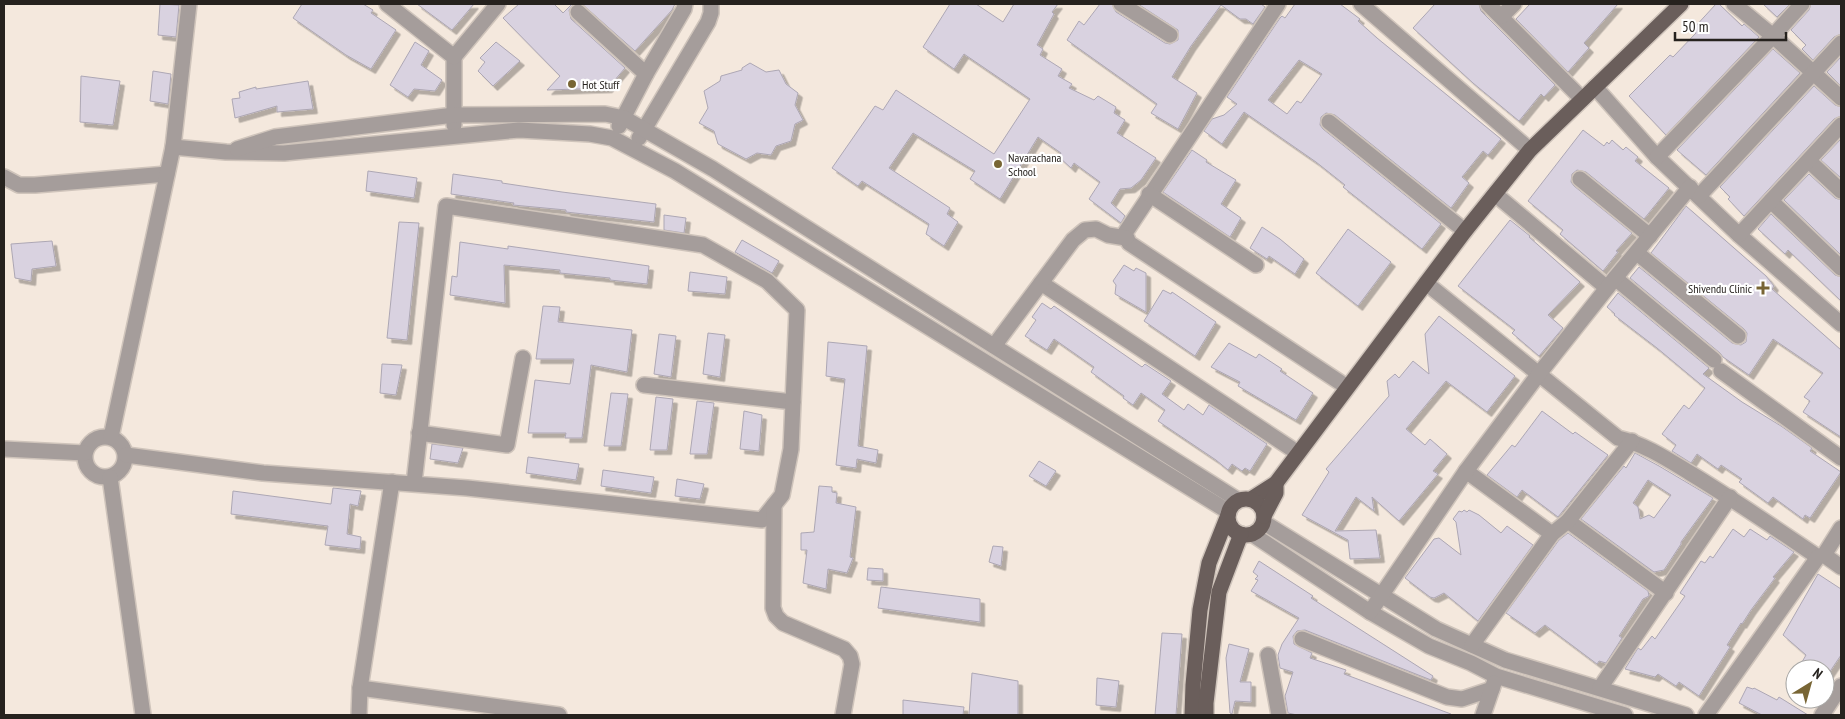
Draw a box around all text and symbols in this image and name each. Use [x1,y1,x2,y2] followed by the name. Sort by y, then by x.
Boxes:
[1675,10,1786,42] scale bar
[1682,17,1708,36] text: 50 m
[582,77,620,92] place label: Hot Stuff
[566,78,578,90] marker: Hot Stuff
[1008,150,1061,179] place label: Navarachana School
[992,158,1004,170] marker: Navarachana School
[1688,281,1753,296] place label: Shivendu Clinic
[1756,281,1770,295] marker: Shivendu Clinic
[1785,659,1835,709] north arrow
[1809,664,1826,683] text: N

